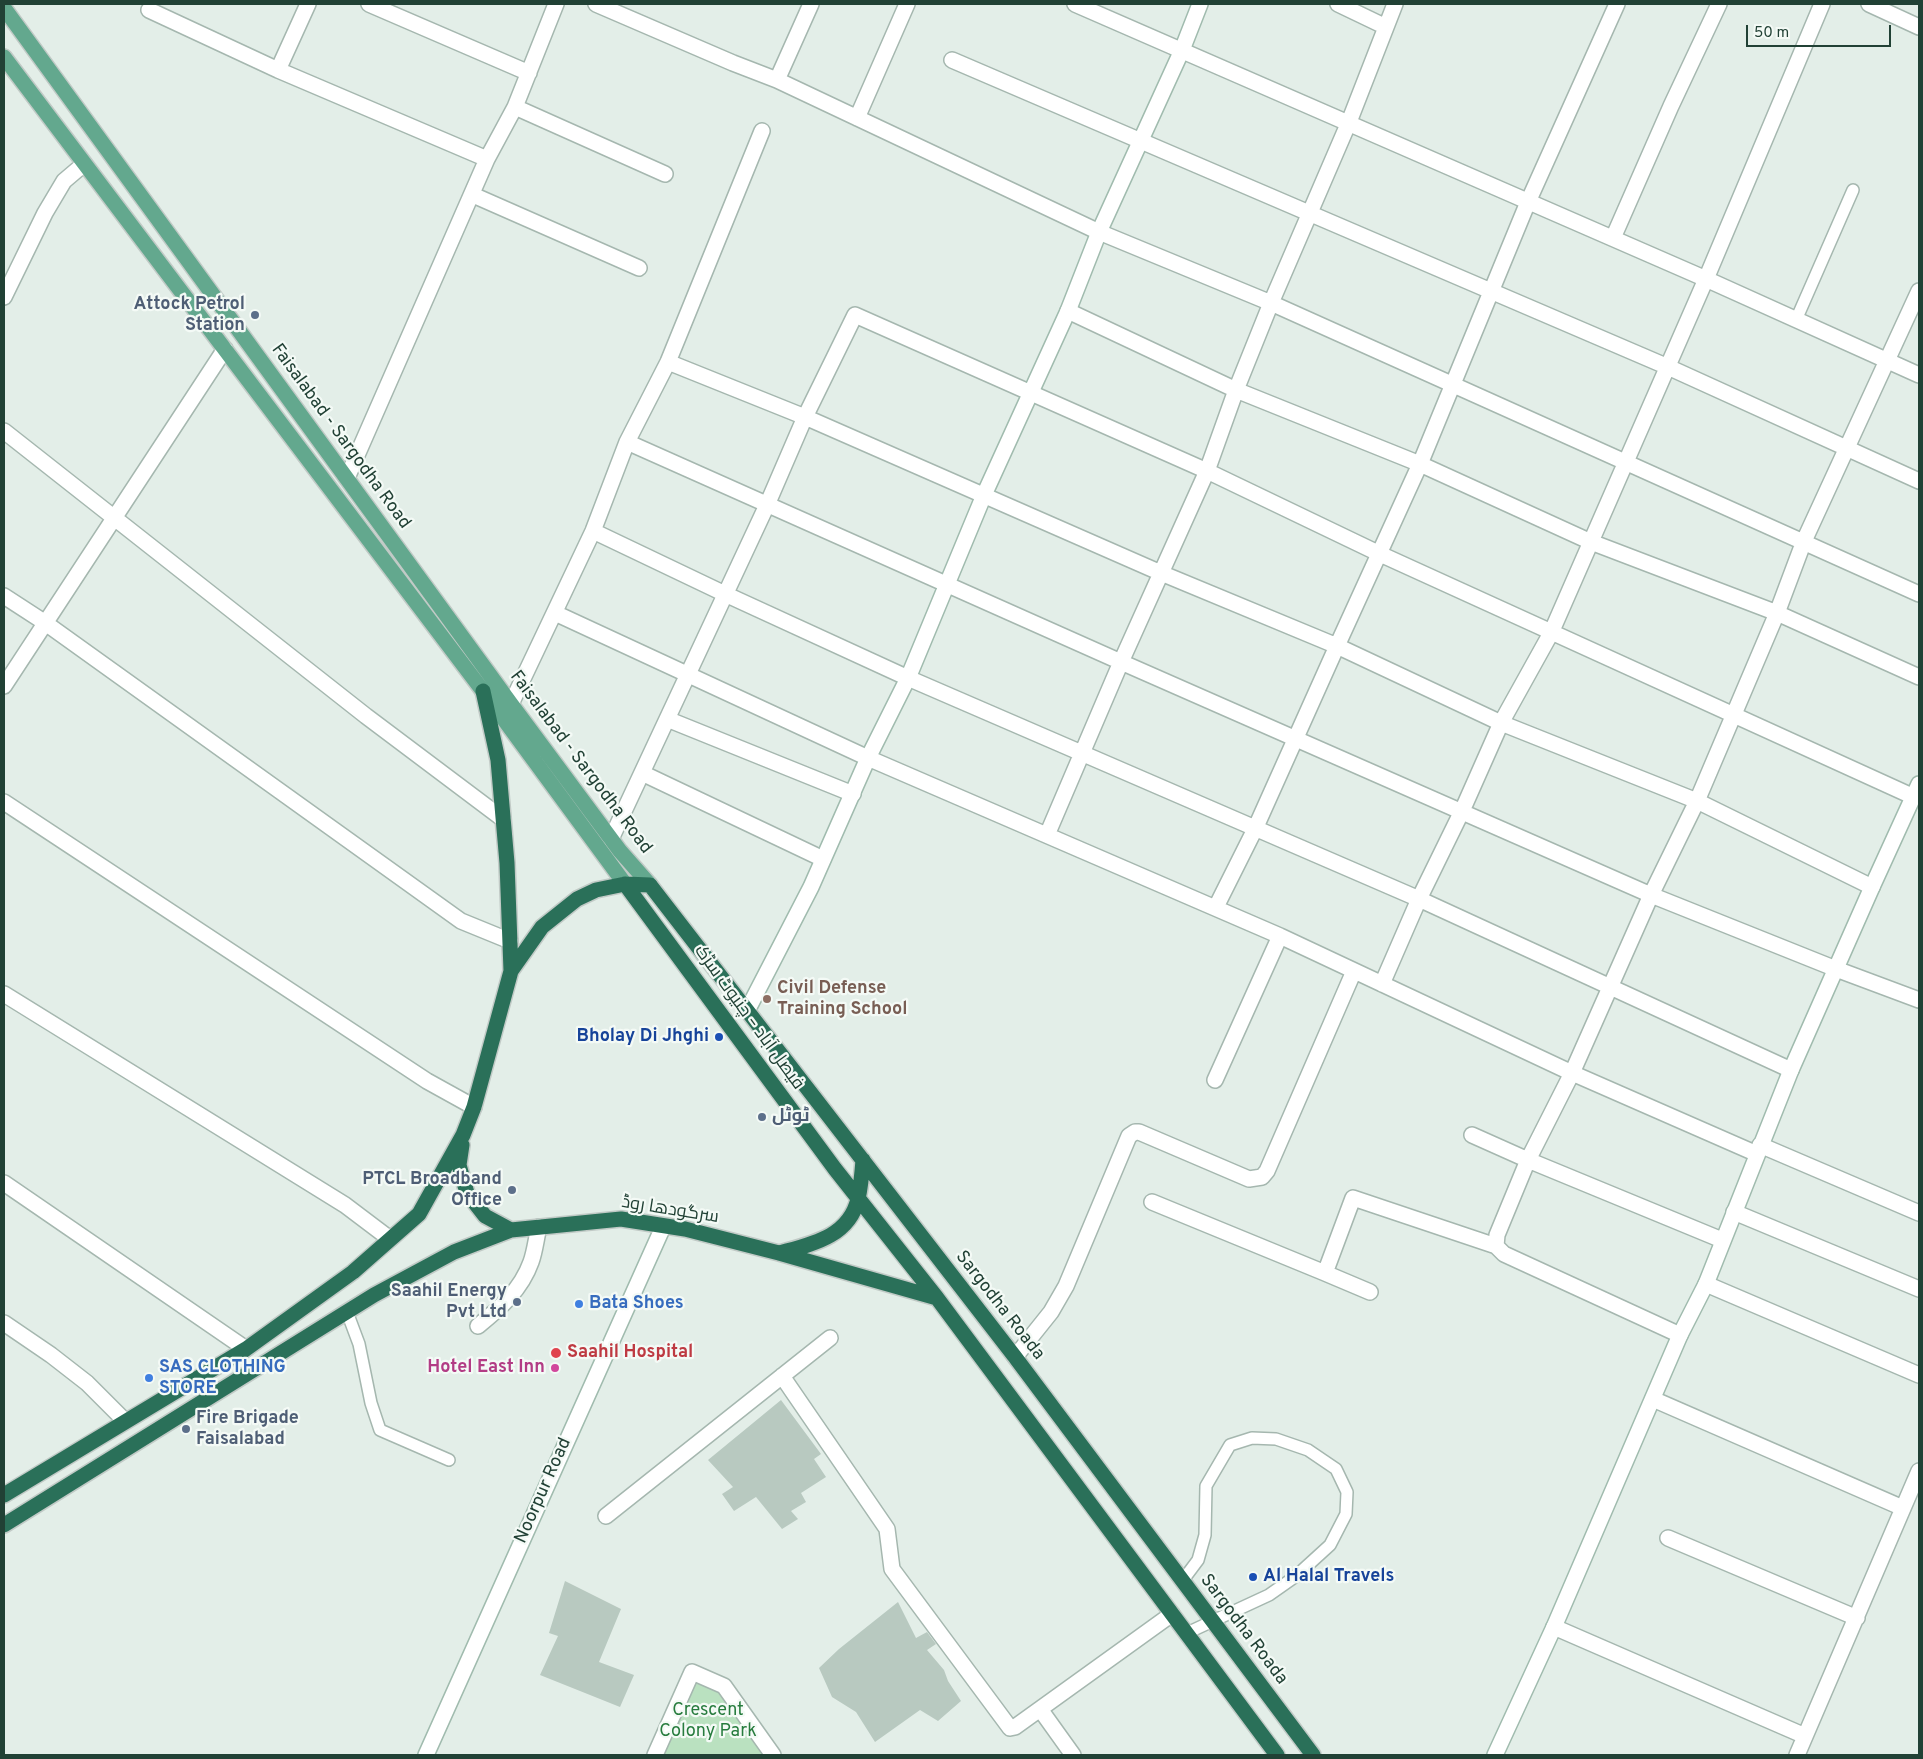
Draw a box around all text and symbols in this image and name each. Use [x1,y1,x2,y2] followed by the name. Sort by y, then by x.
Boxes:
[1748,15,1893,47] scale bar
[1754,24,1789,43] text: 50 m
[134,294,245,336] place label: Attock Petrol Station
[249,309,261,321] marker: Attock Petrol Station
[266,340,414,534] street label: Faisalabad - Sargodha Road
[504,667,656,859] street label: Faisalabad - Sargodha Road
[688,941,808,1095] street label: فیصل آباد – چنیوٹ سڑک
[777,978,907,1021] place label: Civil Defense Training School
[761,993,773,1005] marker: Civil Defense Training School
[576,1026,709,1048] place label: Bholay Di Jhghi
[713,1031,725,1043] marker: Bholay Di Jhghi
[772,1106,809,1128] place label: ٹوٹل
[756,1111,768,1123] marker: ٹوٹل
[362,1169,502,1212] place label: PTCL Broadband Office
[506,1184,518,1196] marker: PTCL Broadband Office
[620,1193,720,1229] street label: سرگودھا روڈ
[950,1247,1048,1365] street label: Sargodha Roada
[391,1281,507,1324] place label: Saahil Energy Pvt Ltd
[589,1293,684,1315] place label: Bata Shoes
[511,1296,523,1308] marker: Saahil Energy Pvt Ltd
[573,1298,585,1310] marker: Bata Shoes
[567,1342,693,1364] place label: Saahil Hospital
[549,1346,563,1360] marker: Saahil Hospital
[159,1357,286,1400] place label: SAS CLOTHING STORE
[427,1357,545,1379] place label: Hotel East Inn
[549,1362,561,1374] marker: Hotel East Inn
[143,1372,155,1384] marker: SAS CLOTHING STORE
[196,1408,299,1450] place label: Fire Brigade Faisalabad
[180,1423,192,1435] marker: Fire Brigade Faisalabad
[511,1435,577,1547] street label: Noorpur Road
[1263,1566,1394,1588] place label: Al Halal Travels
[1194,1571,1292,1689] street label: Sargodha Roada
[1247,1571,1259,1583] marker: Al Halal Travels
[659,1700,757,1742] park label: Crescent Colony Park

